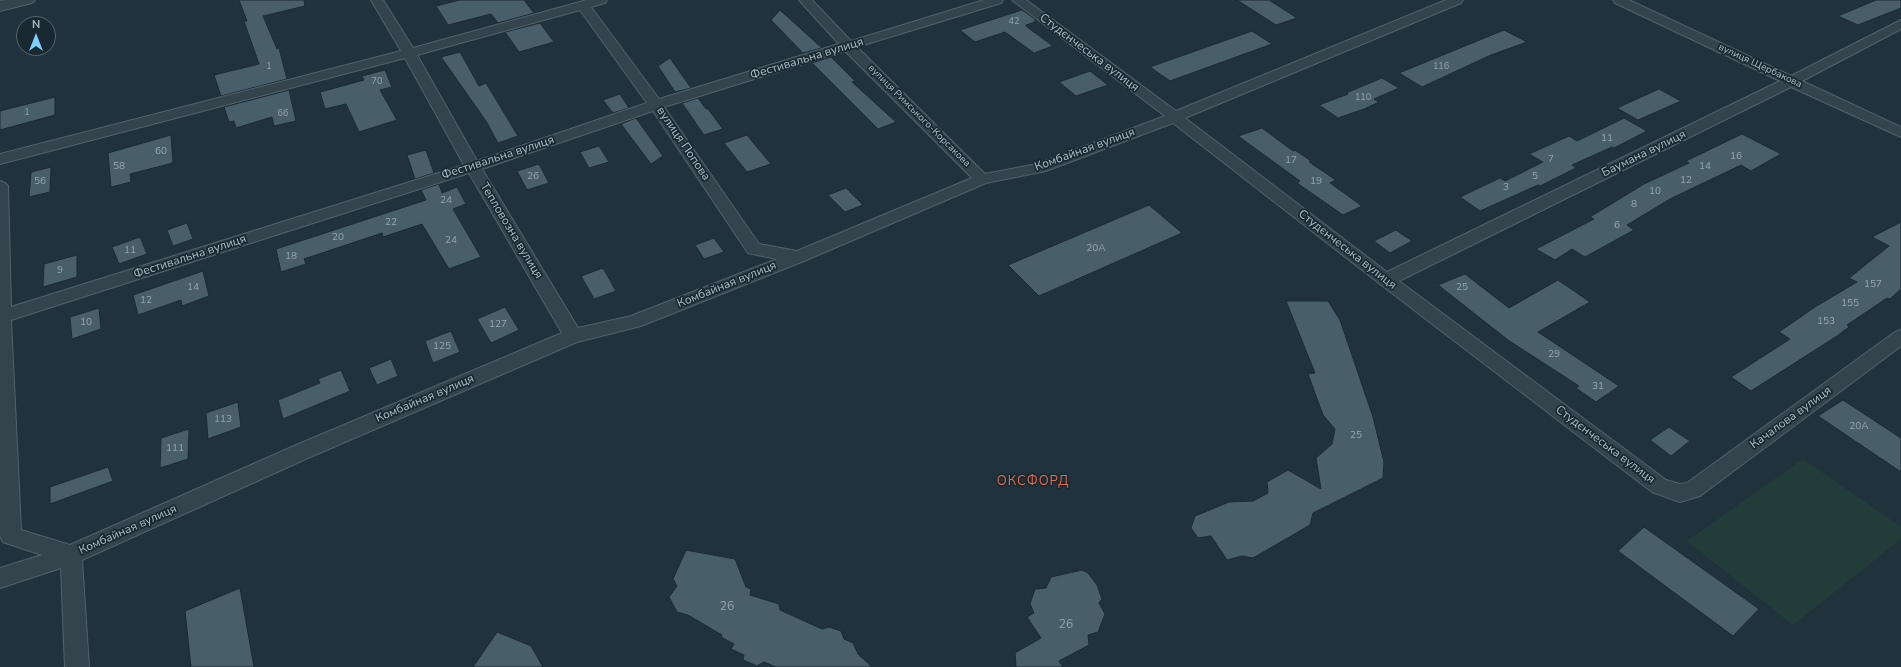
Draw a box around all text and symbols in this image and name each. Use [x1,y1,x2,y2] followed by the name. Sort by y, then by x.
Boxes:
[1036,11,1142,95] street label: Студєнчеська вулиця
[16,16,56,56] north arrow
[32,17,40,32] text: N
[1009,17,1019,27] house number: 42
[749,35,865,83] street label: Фестивальна вулиця
[1716,41,1804,91] street label: вулиця Щербакова
[266,62,272,72] house number: 1
[865,62,973,170] street label: вулиця Римського-Корсакова
[1433,62,1449,72] house number: 116
[372,77,382,87] house number: 70
[1355,93,1371,103] house number: 110
[653,104,713,184] street label: вулиця Попова
[24,108,30,118] house number: 1
[278,109,288,119] house number: 66
[1033,125,1137,175] street label: Комбайная вулиця
[1600,127,1688,181] street label: Баумана вулиця
[440,133,556,183] street label: Фестивальна вулиця
[1601,133,1613,145] house number: 11
[155,146,167,158] house number: 60
[1730,151,1742,163] house number: 16
[1548,154,1554,166] house number: 7
[1285,155,1297,167] house number: 17
[113,161,125,173] house number: 58
[1699,161,1711,173] house number: 14
[527,171,539,183] house number: 26
[1532,171,1538,183] house number: 5
[1680,175,1692,187] house number: 12
[34,176,46,188] house number: 56
[1310,176,1322,188] house number: 19
[477,180,545,282] street label: Тепловозна вулиця
[1503,182,1509,194] house number: 3
[1649,186,1661,198] house number: 10
[440,195,452,207] house number: 24
[1631,199,1637,211] house number: 8
[1295,207,1399,293] street label: Студєнчеська вулиця
[385,217,397,229] house number: 22
[1614,220,1620,232] house number: 6
[132,232,248,282] street label: Фестивальна вулиця
[332,232,344,244] house number: 20
[445,235,457,247] house number: 24
[1086,243,1106,255] house number: 20А
[124,245,136,257] house number: 11
[285,251,297,263] house number: 18
[675,259,779,311] street label: Комбайная вулиця
[57,265,63,277] house number: 9
[1864,279,1882,291] house number: 157
[187,282,199,294] house number: 14
[1456,282,1468,294] house number: 25
[140,295,152,307] house number: 12
[1841,298,1859,310] house number: 155
[1817,316,1835,328] house number: 153
[80,317,92,329] house number: 10
[489,319,507,331] house number: 127
[433,341,451,353] house number: 125
[1548,349,1560,361] house number: 29
[374,372,476,426] street label: Комбайная вулиця
[1592,381,1604,393] house number: 31
[1747,384,1835,452] street label: Качалова вулиця
[1552,403,1658,487] street label: Студєнчеська вулиця
[214,414,232,426] house number: 113
[1849,421,1869,433] house number: 20А
[1350,430,1362,442] house number: 25
[166,443,184,455] house number: 111
[997,474,1069,490] district label: ОКСФОРД
[77,502,179,558] street label: Комбайная вулиця
[720,600,734,614] house number: 26
[1059,618,1073,632] house number: 26

